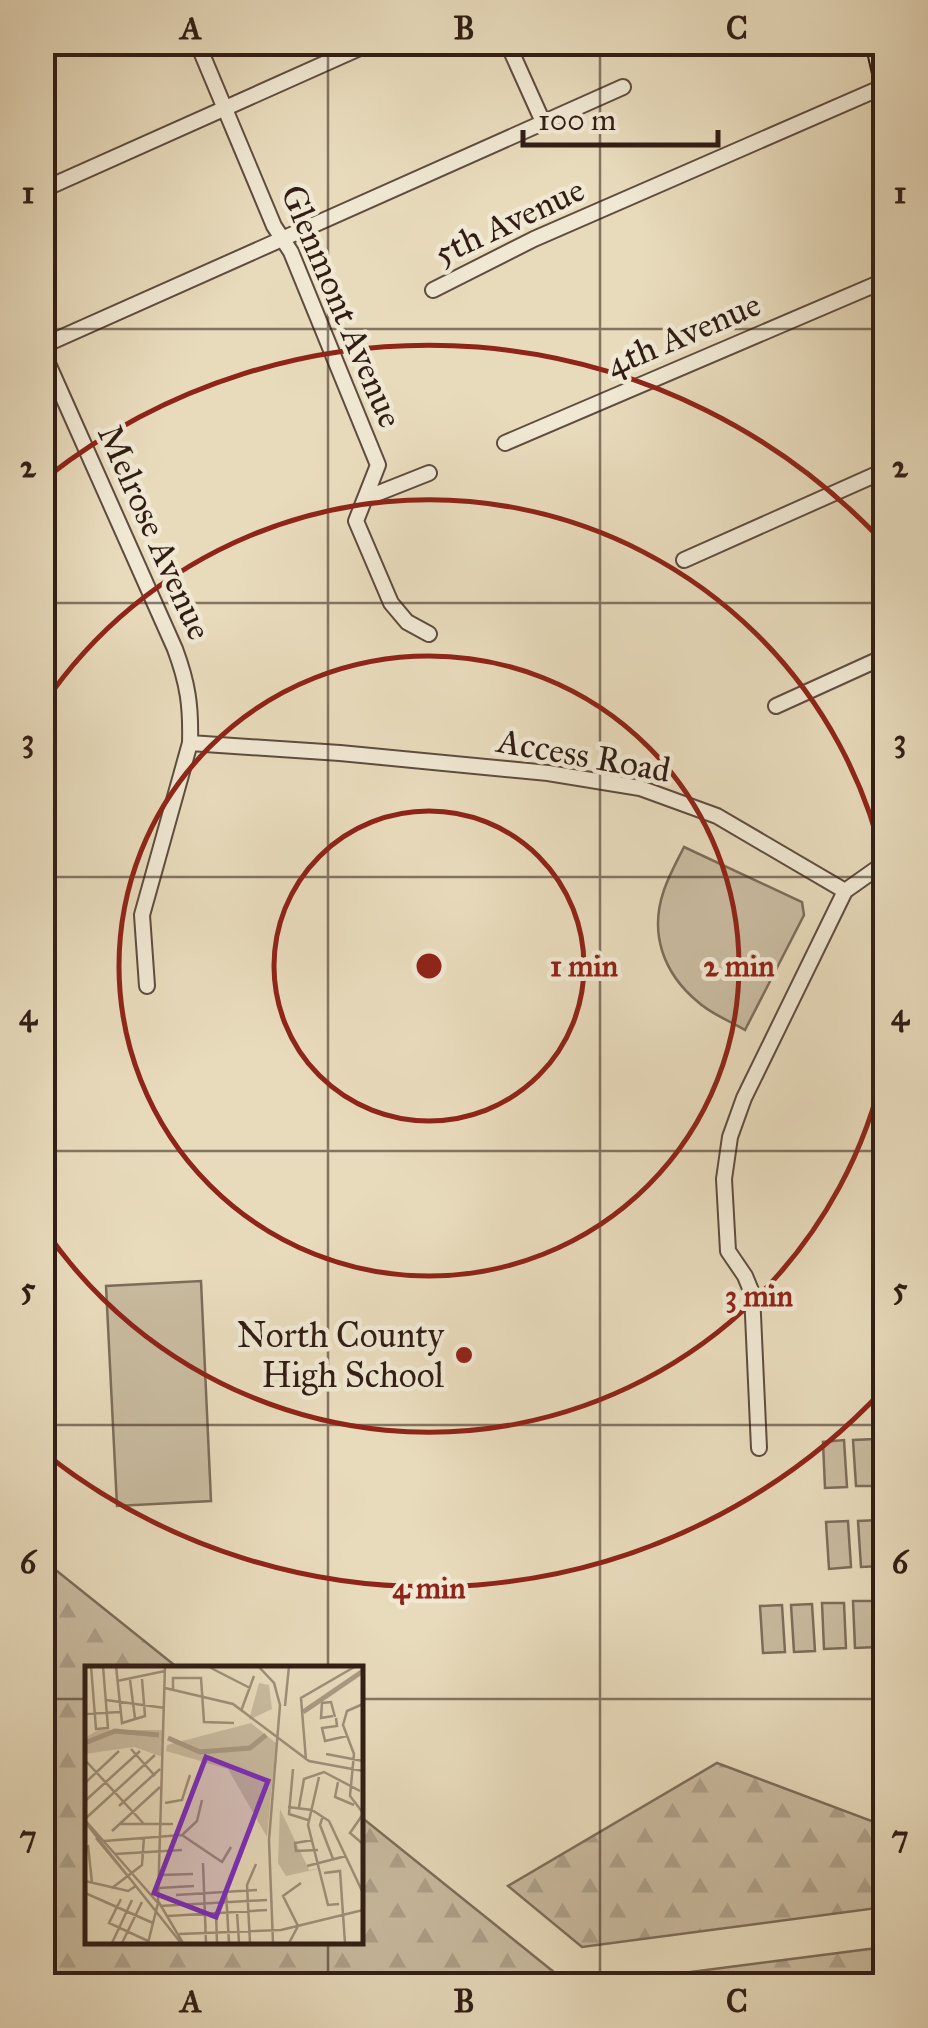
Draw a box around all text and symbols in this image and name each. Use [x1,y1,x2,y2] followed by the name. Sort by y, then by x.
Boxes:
[178,9,202,48] text: A
[453,9,475,48] text: B
[726,9,748,48] text: C
[523,85,718,147] scale bar
[538,102,616,138] text: 100 m
[427,168,591,275] street label: 5th Avenue
[22,173,35,212] text: 1
[894,173,907,212] text: 1
[271,178,412,434] street label: Glenmont Avenue
[599,283,767,386] street label: 4th Avenue
[88,418,221,646] street label: Melrose Avenue
[20,447,37,486] text: 2
[892,447,909,486] text: 2
[492,719,674,792] street label: Access Road
[22,721,34,760] text: 3
[894,721,906,760] text: 3
[411,948,447,984] centre of rings
[550,948,619,984] text: 1 min
[704,948,775,984] text: 2 min
[19,995,38,1034] text: 4
[891,995,910,1034] text: 4
[21,1269,36,1308] text: 5
[893,1269,908,1308] text: 5
[725,1278,794,1314] text: 3 min
[237,1314,445,1397] place label: North County High School
[453,1344,475,1366] marker: North County High School
[20,1543,38,1582] text: 6
[892,1543,910,1582] text: 6
[393,1570,466,1606] text: 4 min
[85,1666,362,1943] inset map
[19,1817,37,1856] text: 7
[891,1817,909,1856] text: 7
[178,1982,202,2021] text: A
[453,1982,475,2021] text: B
[726,1982,748,2021] text: C

